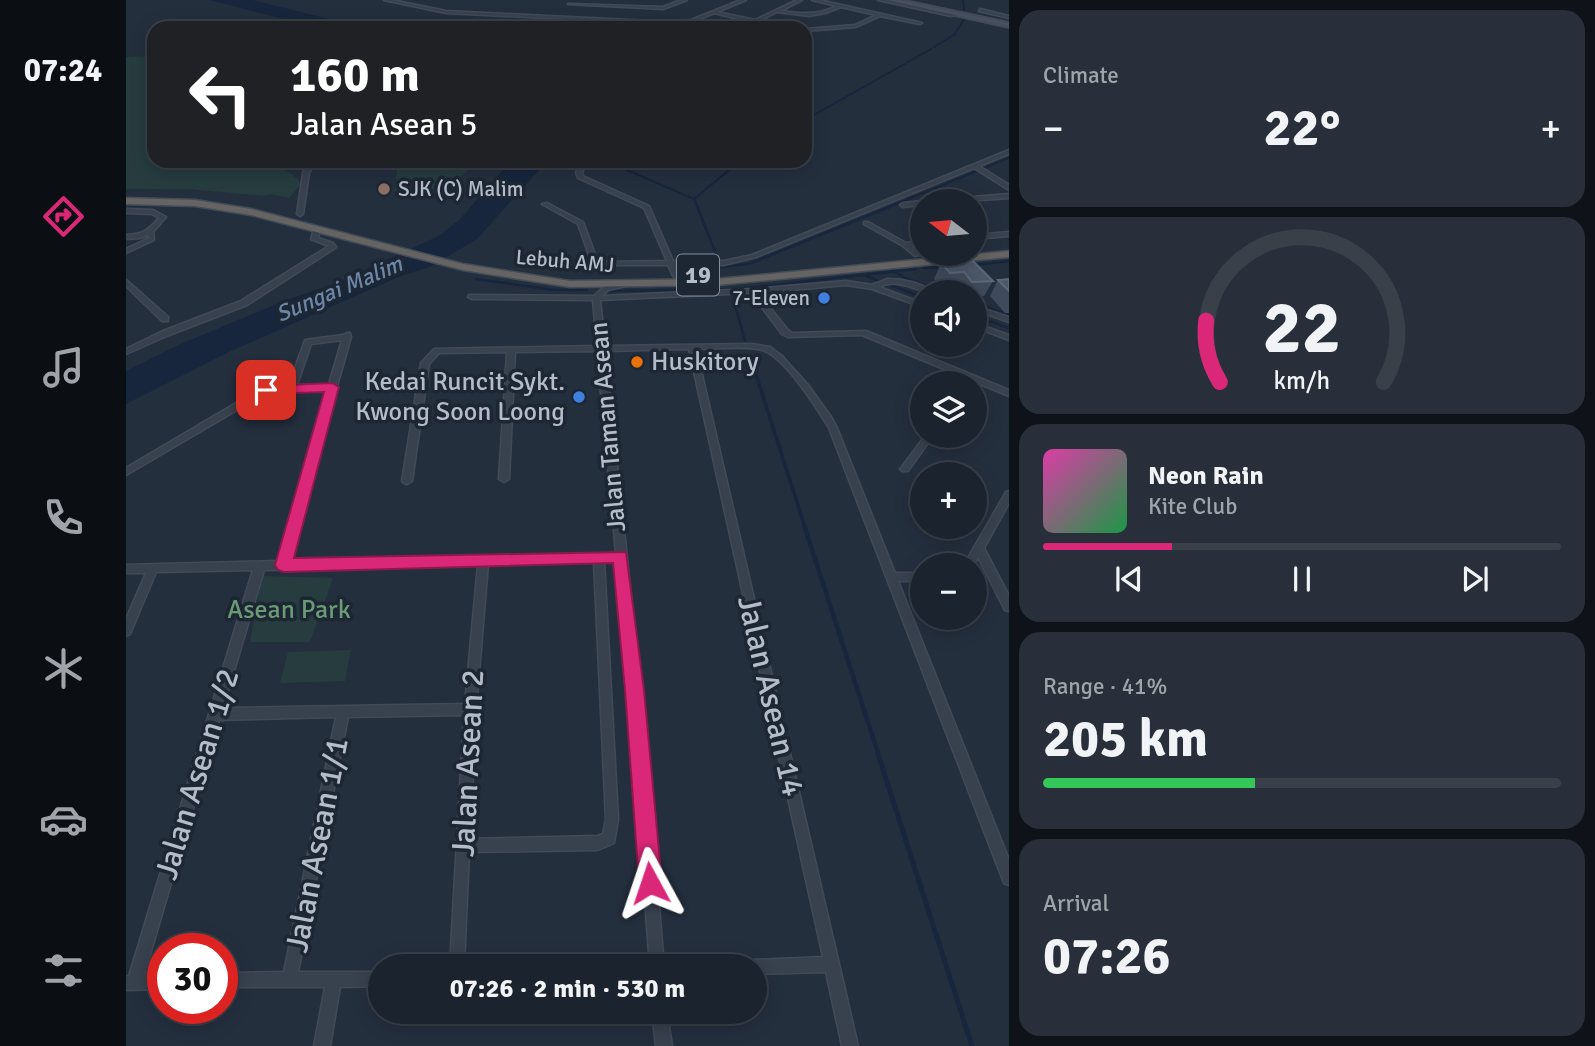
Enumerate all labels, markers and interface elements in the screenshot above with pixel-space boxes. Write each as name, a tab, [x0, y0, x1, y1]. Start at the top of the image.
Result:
text: 160 m	[290, 45, 420, 105]
icon: left	[175, 49, 266, 140]
text: 07:24	[24, 51, 102, 90]
text: Climate	[1043, 61, 1119, 90]
text: 22°	[1264, 96, 1340, 160]
text: Jalan Asean 5	[290, 105, 477, 144]
text: −	[1043, 105, 1064, 152]
text: +	[1540, 105, 1561, 152]
place label: SJK (C) Malim	[398, 176, 524, 202]
marker: SJK (C) Malim	[376, 181, 392, 197]
north arrow	[910, 189, 987, 266]
map controls	[910, 189, 987, 630]
icon: directions	[39, 192, 88, 241]
street label: Lebuh AMJ	[515, 244, 615, 278]
water label: Sungai Malim	[271, 249, 407, 329]
road number: 19	[677, 254, 719, 296]
button: sound	[910, 280, 987, 357]
text: 22	[1263, 284, 1341, 373]
place label: 7-Eleven	[732, 285, 810, 311]
marker: 7-Eleven	[816, 290, 832, 306]
street label: Jalan Taman Asean	[583, 321, 633, 533]
icon: music	[39, 343, 88, 392]
place label: Huskitory	[651, 346, 759, 378]
marker: Huskitory	[629, 354, 645, 370]
pin	[236, 360, 296, 420]
text: km/h	[1274, 365, 1330, 396]
place label: Kedai Runcit Sykt. Kwong Soon Loong	[355, 366, 565, 428]
icon: arrive	[247, 371, 285, 409]
button: layers	[910, 371, 987, 448]
marker: Kedai Runcit Sykt. Kwong Soon Loong	[571, 389, 587, 405]
text: Neon Rain	[1148, 460, 1264, 492]
button: +	[910, 462, 987, 539]
text: Kite Club	[1148, 492, 1237, 521]
icon: phone	[39, 493, 88, 542]
button: −	[910, 553, 987, 630]
icon: previous	[1110, 560, 1148, 598]
icon: pause	[1283, 560, 1321, 598]
icon: next	[1456, 560, 1494, 598]
street label: Jalan Asean 14	[729, 592, 813, 800]
park label: Asean Park	[227, 594, 351, 626]
icon: climate	[39, 644, 88, 693]
street label: Jalan Asean 1/2	[146, 664, 248, 884]
street label: Jalan Asean 2	[444, 668, 492, 858]
text: Range · 41%	[1043, 672, 1167, 701]
text: 205 km	[1043, 707, 1208, 771]
street label: Jalan Asean 1/1	[277, 734, 357, 956]
icon: car	[39, 795, 88, 844]
position arrow	[613, 846, 687, 920]
text: Arrival	[1043, 889, 1109, 918]
text: 07:26	[1043, 924, 1171, 988]
speed limit sign: 30	[147, 933, 238, 1024]
icon: filters	[39, 946, 88, 995]
text: 07:26 · 2 min · 530 m	[450, 973, 685, 1005]

